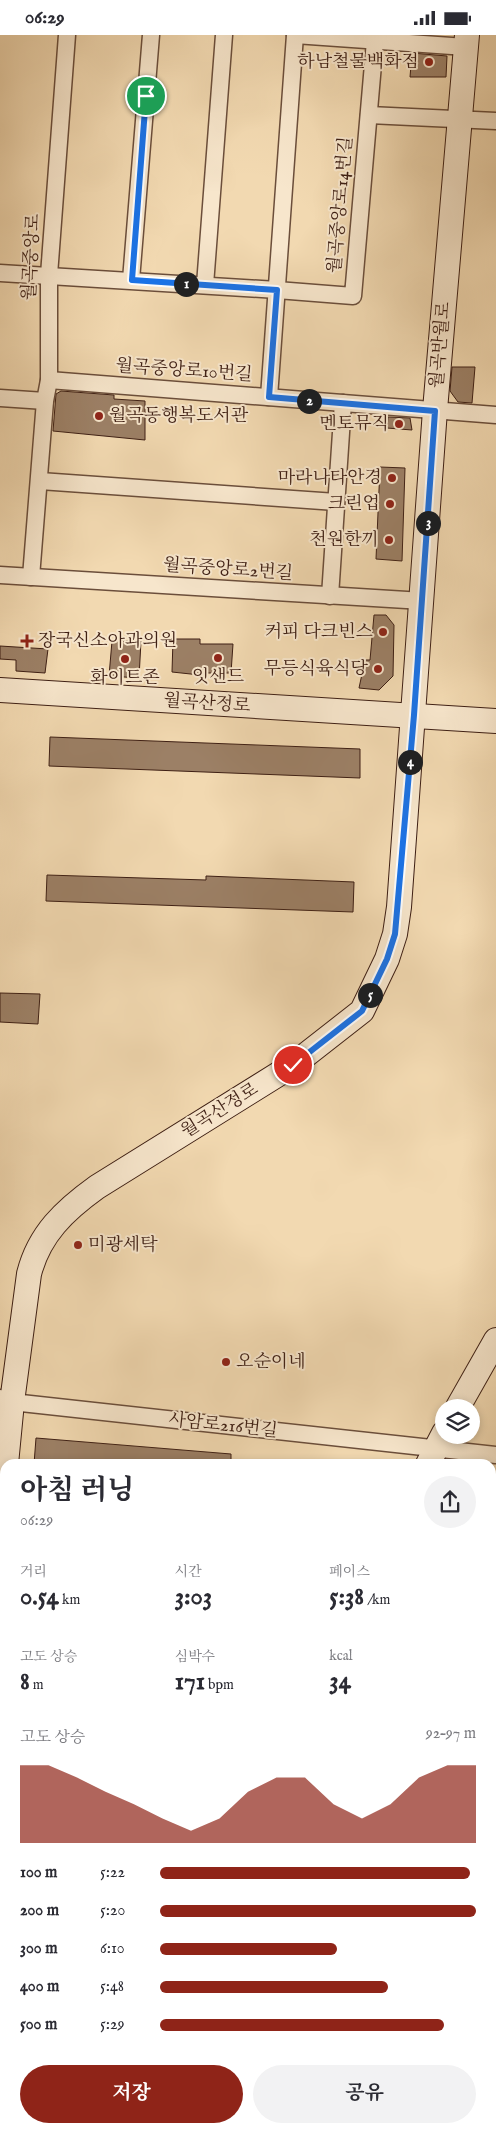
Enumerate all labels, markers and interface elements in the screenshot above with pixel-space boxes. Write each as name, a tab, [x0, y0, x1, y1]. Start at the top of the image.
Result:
text: 06:29	[25, 6, 65, 30]
place label: 하남철물백화점	[297, 51, 419, 74]
marker: 하남철물백화점	[423, 56, 435, 68]
pin	[125, 75, 167, 117]
icon: arrive	[132, 82, 160, 110]
street label: 월곡중앙로14번길	[324, 136, 358, 274]
street label: 월곡중앙로	[18, 213, 46, 301]
pin: 1	[174, 271, 198, 297]
text: 1	[184, 275, 189, 293]
street label: 월곡반월로	[426, 301, 456, 389]
street label: 월곡중앙로10번길	[115, 355, 253, 387]
pin: 2	[296, 389, 322, 413]
text: 2	[306, 392, 313, 410]
place label: 월곡동행복도서관	[109, 405, 249, 428]
marker: 월곡동행복도서관	[93, 410, 105, 422]
place label: 멘토뮤직	[319, 413, 389, 436]
marker: 멘토뮤직	[393, 418, 405, 430]
place label: 마라나타안경	[278, 467, 382, 490]
marker: 마라나타안경	[386, 472, 398, 484]
place label: 크린업	[328, 493, 380, 516]
marker: 크린업	[384, 498, 396, 510]
pin: 3	[416, 511, 440, 535]
text: 3	[426, 514, 431, 532]
place label: 천원한끼	[309, 529, 379, 552]
marker: 천원한끼	[383, 534, 395, 546]
street label: 월곡중앙로2번길	[162, 554, 294, 586]
place label: 커피 다크빈스	[265, 621, 374, 644]
marker: 커피 다크빈스	[377, 626, 389, 638]
place label: 장국신소아과의원	[38, 630, 177, 653]
marker: 장국신소아과의원	[20, 634, 34, 648]
marker: 잇샌드	[212, 652, 224, 664]
marker: 화이트존	[119, 653, 131, 665]
place label: 무등식육식당	[264, 658, 369, 681]
marker: 무등식육식당	[372, 663, 384, 675]
place label: 잇샌드	[192, 666, 245, 689]
place label: 화이트존	[90, 667, 160, 690]
street label: 월곡산정로	[163, 689, 251, 719]
pin: 4	[398, 749, 422, 775]
text: 4	[407, 753, 414, 771]
pin: 5	[358, 983, 382, 1007]
text: 5	[368, 986, 373, 1004]
pin	[272, 1044, 314, 1086]
icon: check	[279, 1051, 307, 1079]
street label: 월곡산정로	[177, 1078, 263, 1144]
place label: 미광세탁	[88, 1234, 158, 1257]
marker: 미광세탁	[72, 1239, 84, 1251]
place label: 오순이네	[236, 1351, 306, 1374]
marker: 오순이네	[220, 1356, 232, 1368]
map controls	[435, 1399, 480, 1444]
button: layers	[435, 1399, 480, 1444]
street label: 사암로216번길	[167, 1409, 279, 1443]
text: 아침 러닝	[20, 1474, 134, 1509]
button: share	[424, 1476, 476, 1528]
text: 06:29	[20, 1511, 53, 1531]
text: 거리	[20, 1563, 47, 1581]
text: 시간	[175, 1563, 202, 1581]
text: 페이스	[329, 1563, 370, 1581]
text: 0.54	[20, 1581, 59, 1613]
text: 3:03	[175, 1581, 212, 1613]
text: 5:38	[329, 1581, 364, 1613]
text: km	[59, 1591, 80, 1609]
text: /km	[364, 1591, 390, 1609]
text: kcal	[329, 1647, 353, 1665]
text: 고도 상승	[20, 1648, 77, 1666]
text: 심박수	[175, 1648, 215, 1666]
text: 34	[329, 1665, 351, 1697]
text: 8	[20, 1666, 30, 1698]
text: 171	[175, 1666, 205, 1698]
text: m	[30, 1676, 44, 1694]
text: bpm	[205, 1676, 234, 1694]
text: 92–97 m	[426, 1724, 476, 1744]
text: 고도 상승	[20, 1728, 85, 1748]
text: 100 m	[20, 1863, 57, 1883]
text: 5:22	[100, 1863, 125, 1883]
text: 200 m	[20, 1901, 59, 1921]
text: 5:20	[100, 1901, 125, 1921]
text: 300 m	[20, 1939, 58, 1959]
text: 6:10	[100, 1939, 125, 1959]
text: 400 m	[20, 1977, 59, 1997]
text: 5:48	[100, 1977, 124, 1997]
text: 500 m	[20, 2015, 57, 2035]
text: 5:29	[100, 2015, 125, 2035]
button: 저장	[20, 2065, 243, 2123]
button: 공유	[253, 2065, 476, 2123]

